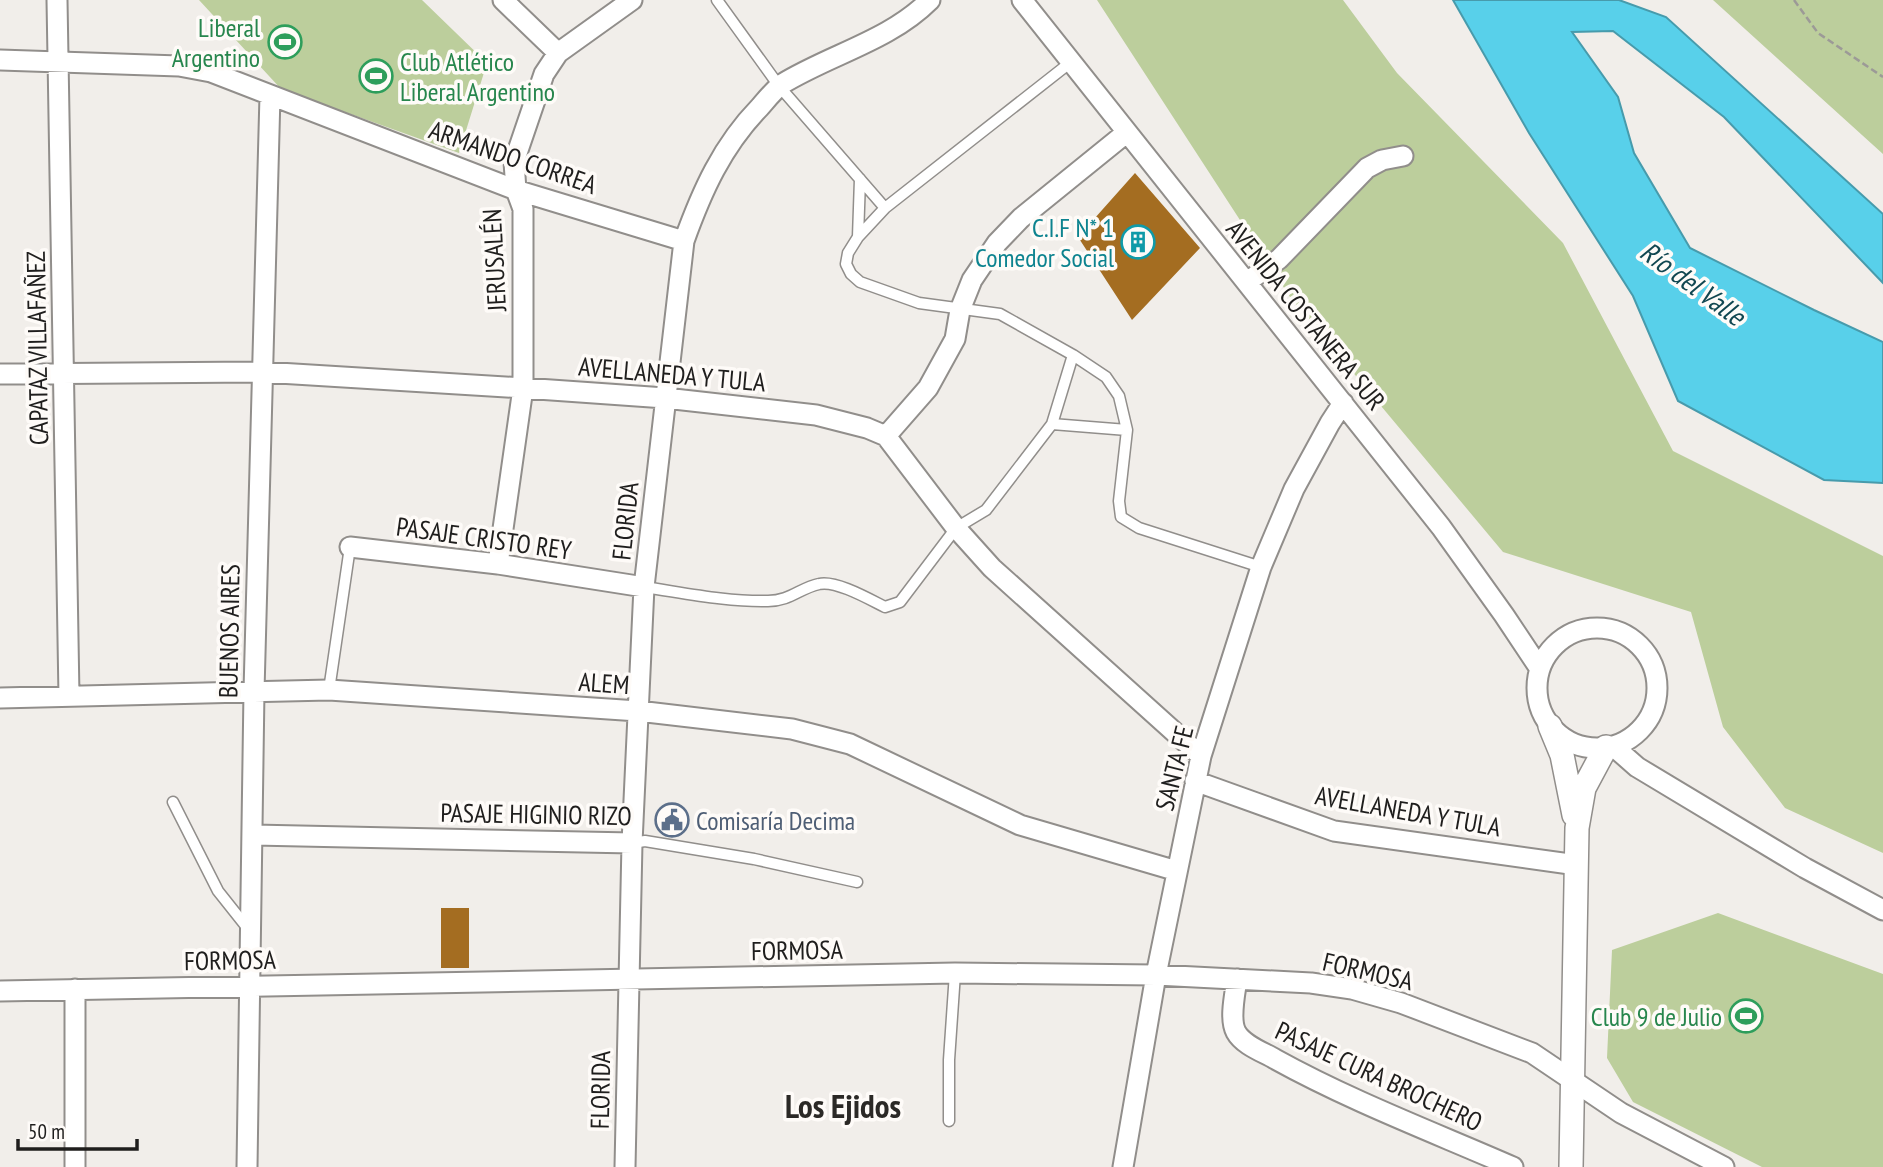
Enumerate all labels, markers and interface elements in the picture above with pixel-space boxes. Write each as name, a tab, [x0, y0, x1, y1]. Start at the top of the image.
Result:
place label: Liberal Argentino	[172, 11, 260, 74]
sports icon: Liberal Argentino	[266, 23, 304, 61]
place label: Club Atlético Liberal Argentino	[400, 45, 555, 108]
sports icon: Club Atlético Liberal Argentino	[357, 57, 395, 95]
street label: ARMANDO CORREA	[425, 113, 602, 201]
street label: JERUSALÉN	[475, 208, 513, 313]
place label: C.I.F N* 1 Comedor Social	[975, 211, 1114, 274]
street label: AVENIDA COSTANERA SUR	[1219, 213, 1393, 417]
building icon: C.I.F N* 1 Comedor Social	[1119, 223, 1157, 261]
water label: Río del Valle	[1633, 233, 1755, 335]
street label: CAPATAZ VILLAFAÑEZ	[19, 251, 55, 445]
street label: AVELLANEDA Y TULA	[577, 349, 768, 399]
street label: FLORIDA	[604, 480, 646, 562]
street label: PASAJE CRISTO REY	[394, 509, 574, 567]
street label: BUENOS AIRES	[211, 564, 247, 698]
street label: ALEM	[578, 665, 630, 701]
street label: SANTA FE	[1148, 722, 1200, 814]
street label: AVELLANEDA Y TULA	[1313, 778, 1504, 844]
street label: PASAJE HIGINIO RIZO	[440, 796, 632, 832]
public building icon: Comisaría Decima	[653, 801, 691, 839]
place label: Comisaría Decima	[696, 804, 855, 837]
street label: FORMOSA	[751, 933, 844, 967]
street label: FORMOSA	[184, 943, 277, 977]
street label: FORMOSA	[1320, 945, 1417, 998]
sports icon: Club 9 de Julio	[1727, 997, 1765, 1035]
place label: Club 9 de Julio	[1591, 1000, 1722, 1033]
street label: PASAJE CURA BROCHERO	[1270, 1014, 1488, 1138]
street label: FLORIDA	[583, 1050, 617, 1129]
district label: Los Ejidos	[785, 1084, 901, 1127]
scale bar	[18, 1108, 136, 1152]
text: 50 m	[28, 1118, 65, 1145]

